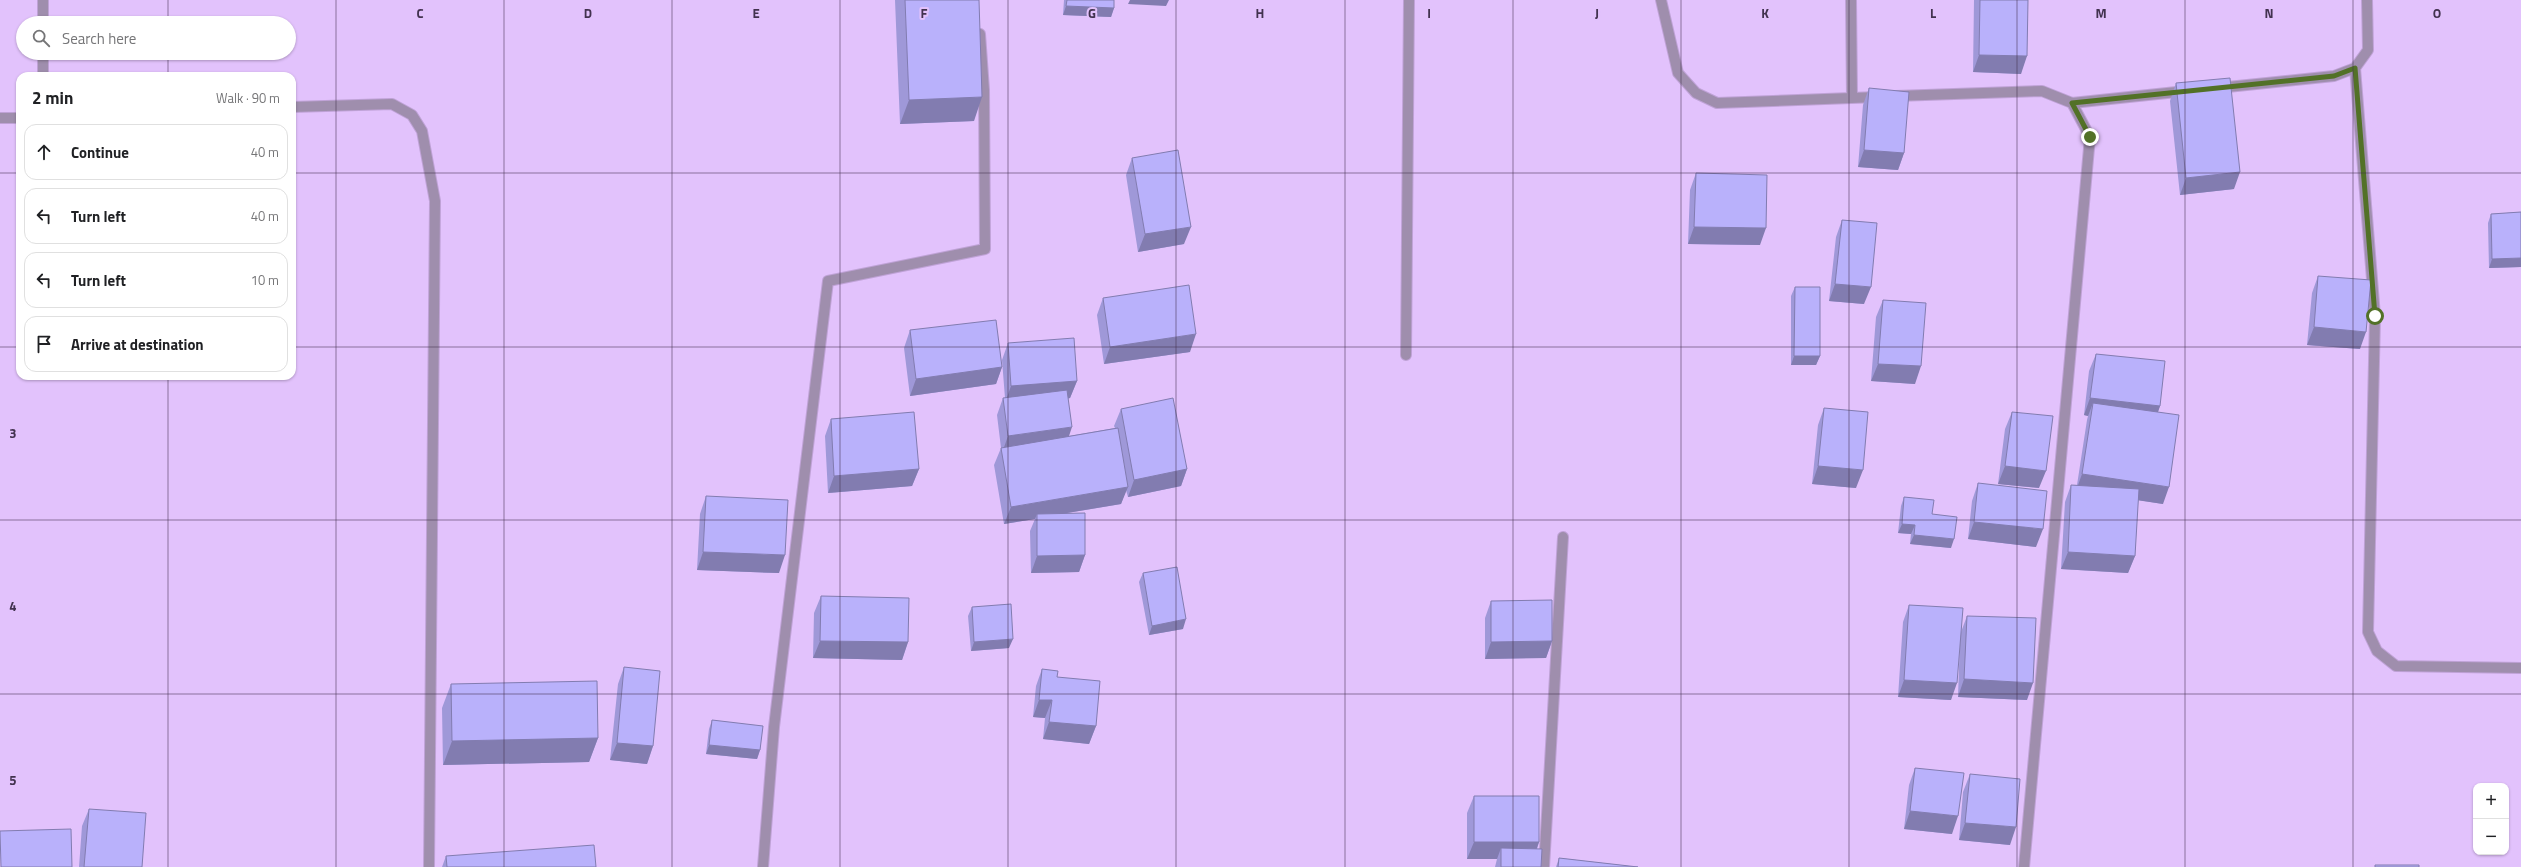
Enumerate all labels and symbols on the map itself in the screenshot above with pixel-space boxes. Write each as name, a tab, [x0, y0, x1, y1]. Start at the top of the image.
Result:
text: C	[416, 3, 424, 23]
text: D	[584, 3, 592, 23]
text: E	[752, 3, 760, 23]
text: F	[921, 3, 928, 23]
text: G	[1088, 3, 1096, 23]
text: H	[1256, 3, 1264, 23]
text: I	[1427, 3, 1431, 23]
text: J	[1595, 3, 1599, 23]
text: K	[1761, 3, 1769, 23]
text: L	[1930, 3, 1936, 23]
text: M	[2095, 3, 2107, 23]
text: N	[2264, 3, 2274, 23]
text: O	[2433, 3, 2441, 23]
route end	[2081, 128, 2099, 146]
route start	[2366, 307, 2384, 325]
text: 3	[9, 423, 17, 443]
text: 4	[9, 596, 17, 616]
text: 5	[9, 770, 17, 790]

